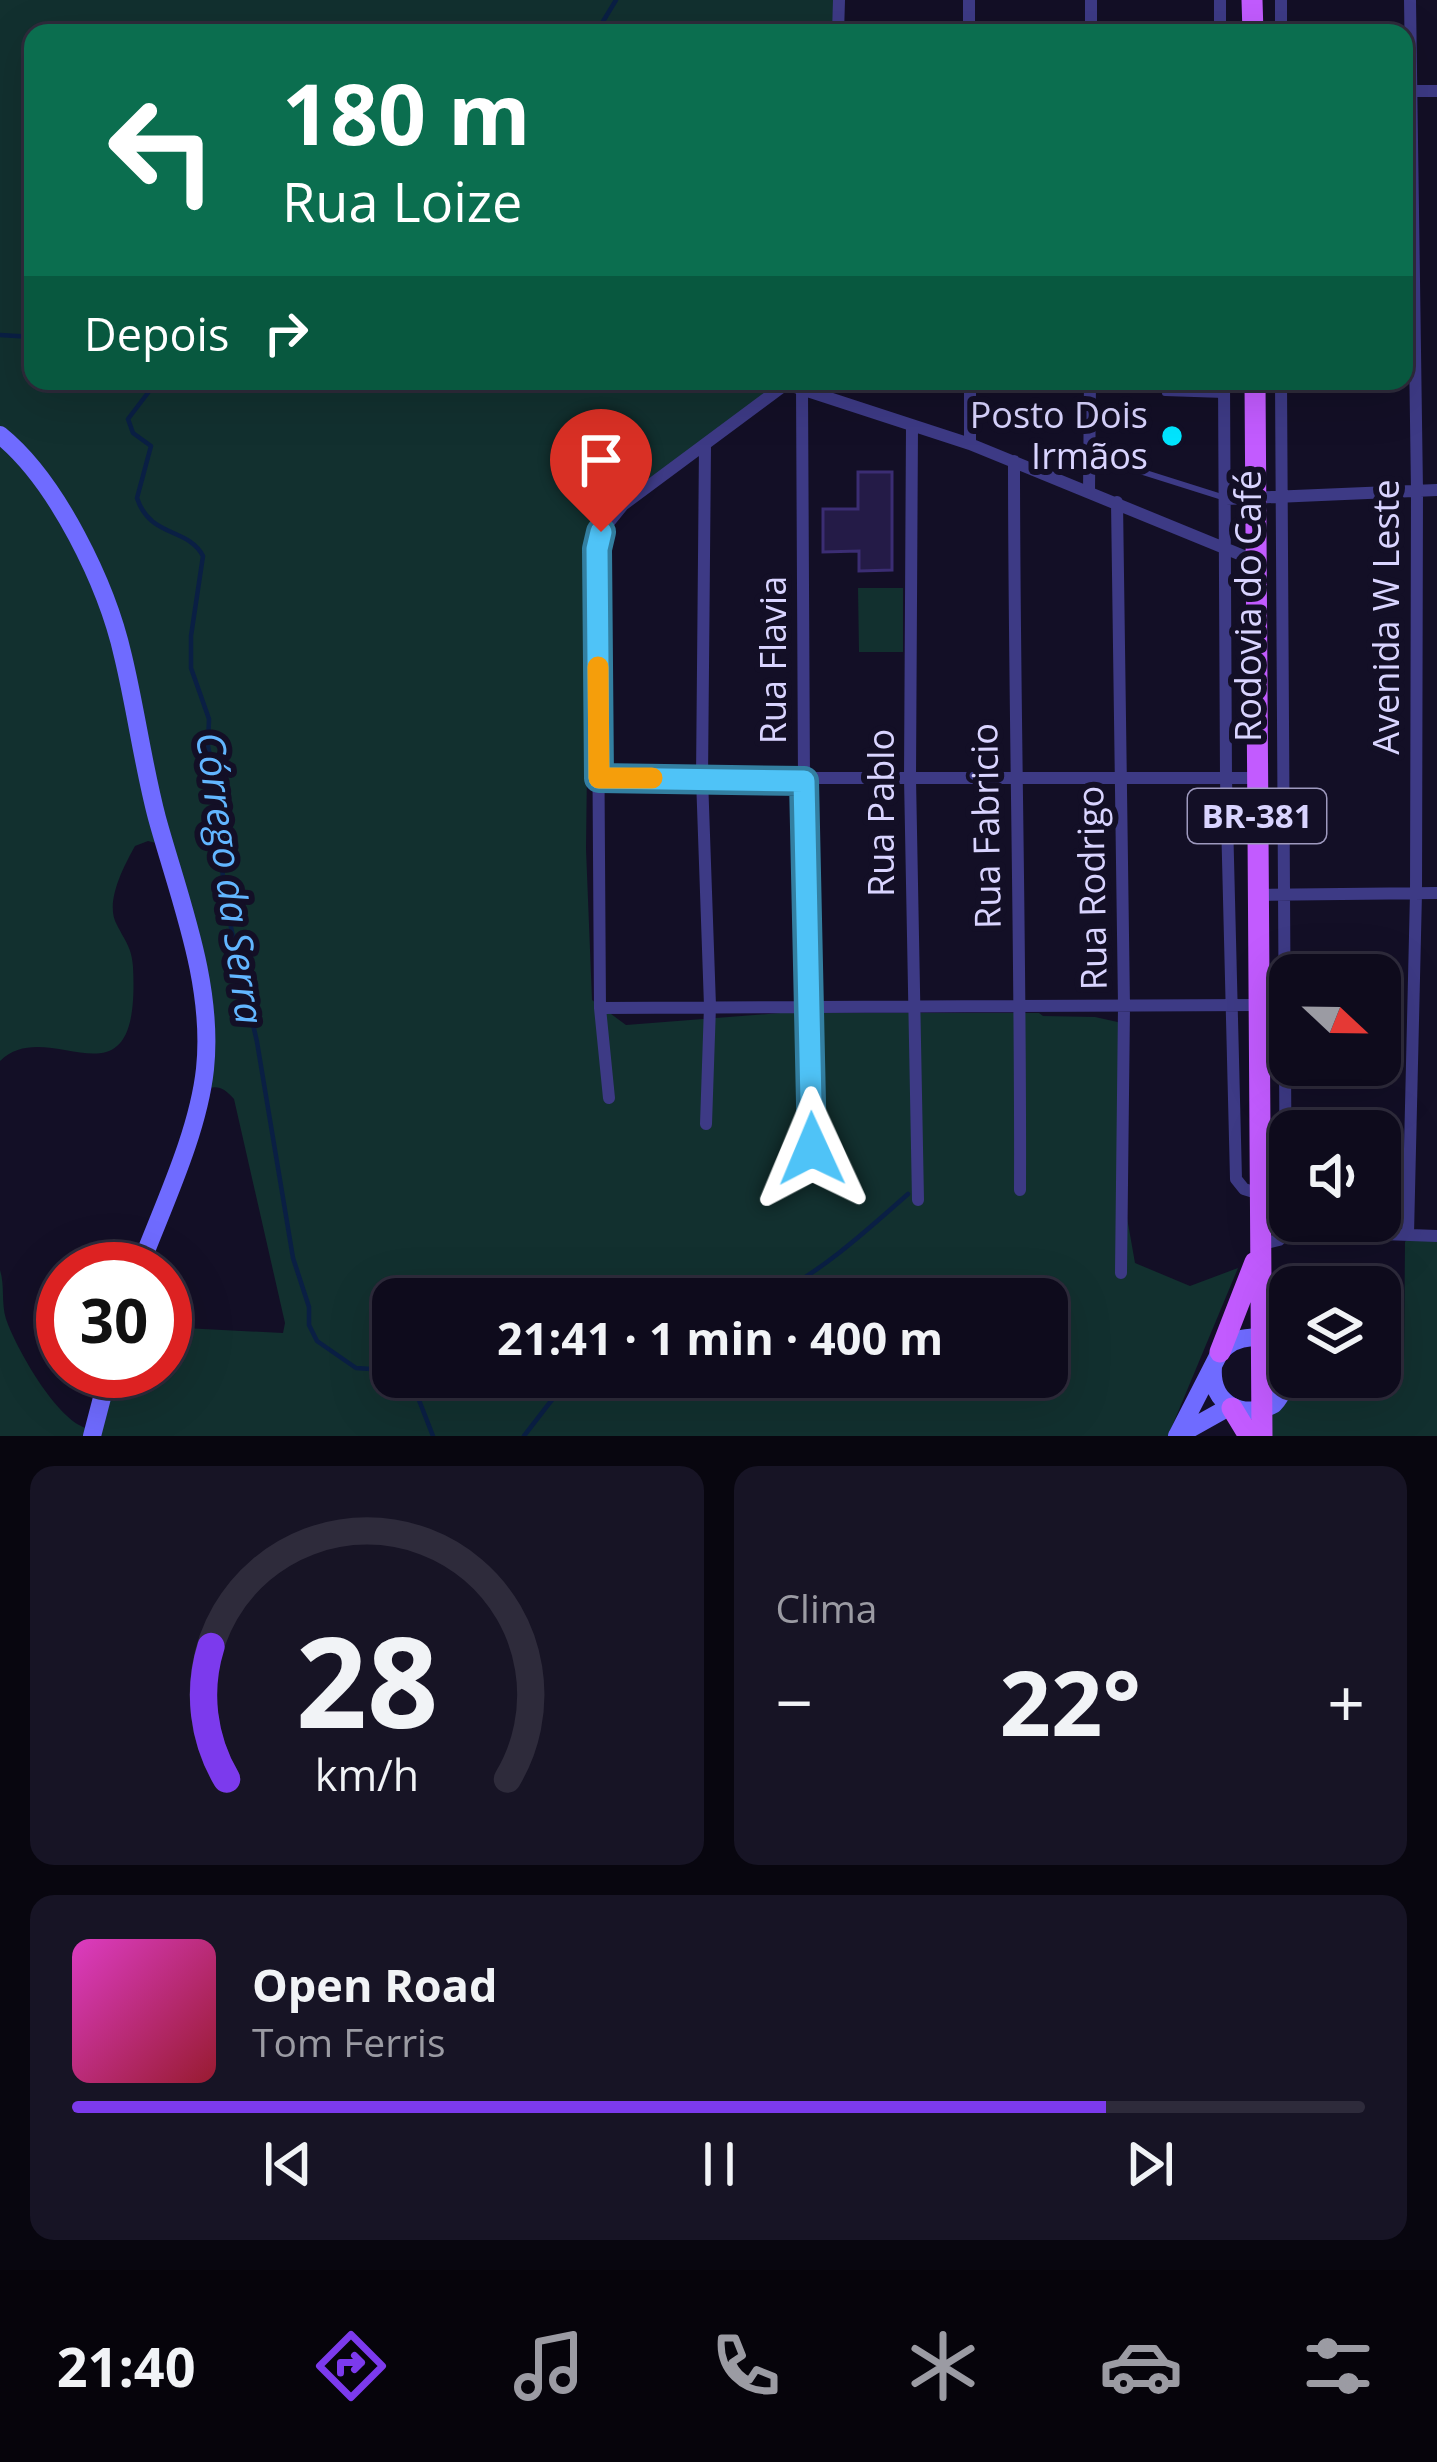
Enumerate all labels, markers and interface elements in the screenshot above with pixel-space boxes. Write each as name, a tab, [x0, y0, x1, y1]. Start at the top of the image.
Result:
text: 180 m	[282, 55, 530, 170]
icon: left	[84, 72, 240, 228]
text: Rua Loize	[282, 164, 522, 238]
icon: right	[253, 300, 319, 366]
text: Depois	[84, 303, 229, 364]
place label: Posto Dois Irmãos	[970, 390, 1148, 480]
pin	[550, 409, 652, 532]
marker: Posto Dois Irmãos	[1159, 423, 1185, 449]
icon: arrive	[568, 427, 634, 493]
street label: Rodovia do Café	[1223, 470, 1272, 742]
street label: Avenida W Leste	[1361, 479, 1410, 755]
street label: Rua Flavia	[748, 576, 797, 744]
street label: Rua Fabricio	[959, 723, 1012, 929]
water label: Córrego da Serra	[185, 728, 278, 1027]
street label: Rua Pablo	[856, 729, 905, 897]
street label: Rua Rodrigo	[1065, 785, 1118, 991]
road number: BR-381	[1188, 789, 1326, 843]
north arrow	[1269, 954, 1401, 1086]
map controls	[1269, 954, 1401, 1398]
position arrow	[749, 1086, 875, 1212]
button: sound	[1269, 1110, 1401, 1242]
speed limit sign: 30	[36, 1242, 192, 1398]
button: layers	[1269, 1266, 1401, 1398]
text: 21:41 · 1 min · 400 m	[497, 1307, 943, 1368]
text: Clima	[776, 1581, 878, 1634]
text: 28	[295, 1595, 438, 1765]
text: 22°	[1000, 1640, 1141, 1762]
text: −	[776, 1656, 813, 1746]
text: +	[1327, 1656, 1365, 1746]
text: km/h	[315, 1744, 419, 1803]
text: Open Road	[252, 1954, 497, 2015]
text: Tom Ferris	[252, 2015, 446, 2068]
icon: previous	[255, 2131, 321, 2197]
icon: pause	[686, 2131, 752, 2197]
icon: next	[1117, 2131, 1183, 2197]
icon: directions	[309, 2324, 393, 2408]
icon: music	[507, 2324, 591, 2408]
icon: phone	[704, 2324, 788, 2408]
icon: climate	[901, 2324, 985, 2408]
icon: car	[1099, 2324, 1183, 2408]
icon: filters	[1296, 2324, 1380, 2408]
text: 21:40	[57, 2329, 196, 2403]

